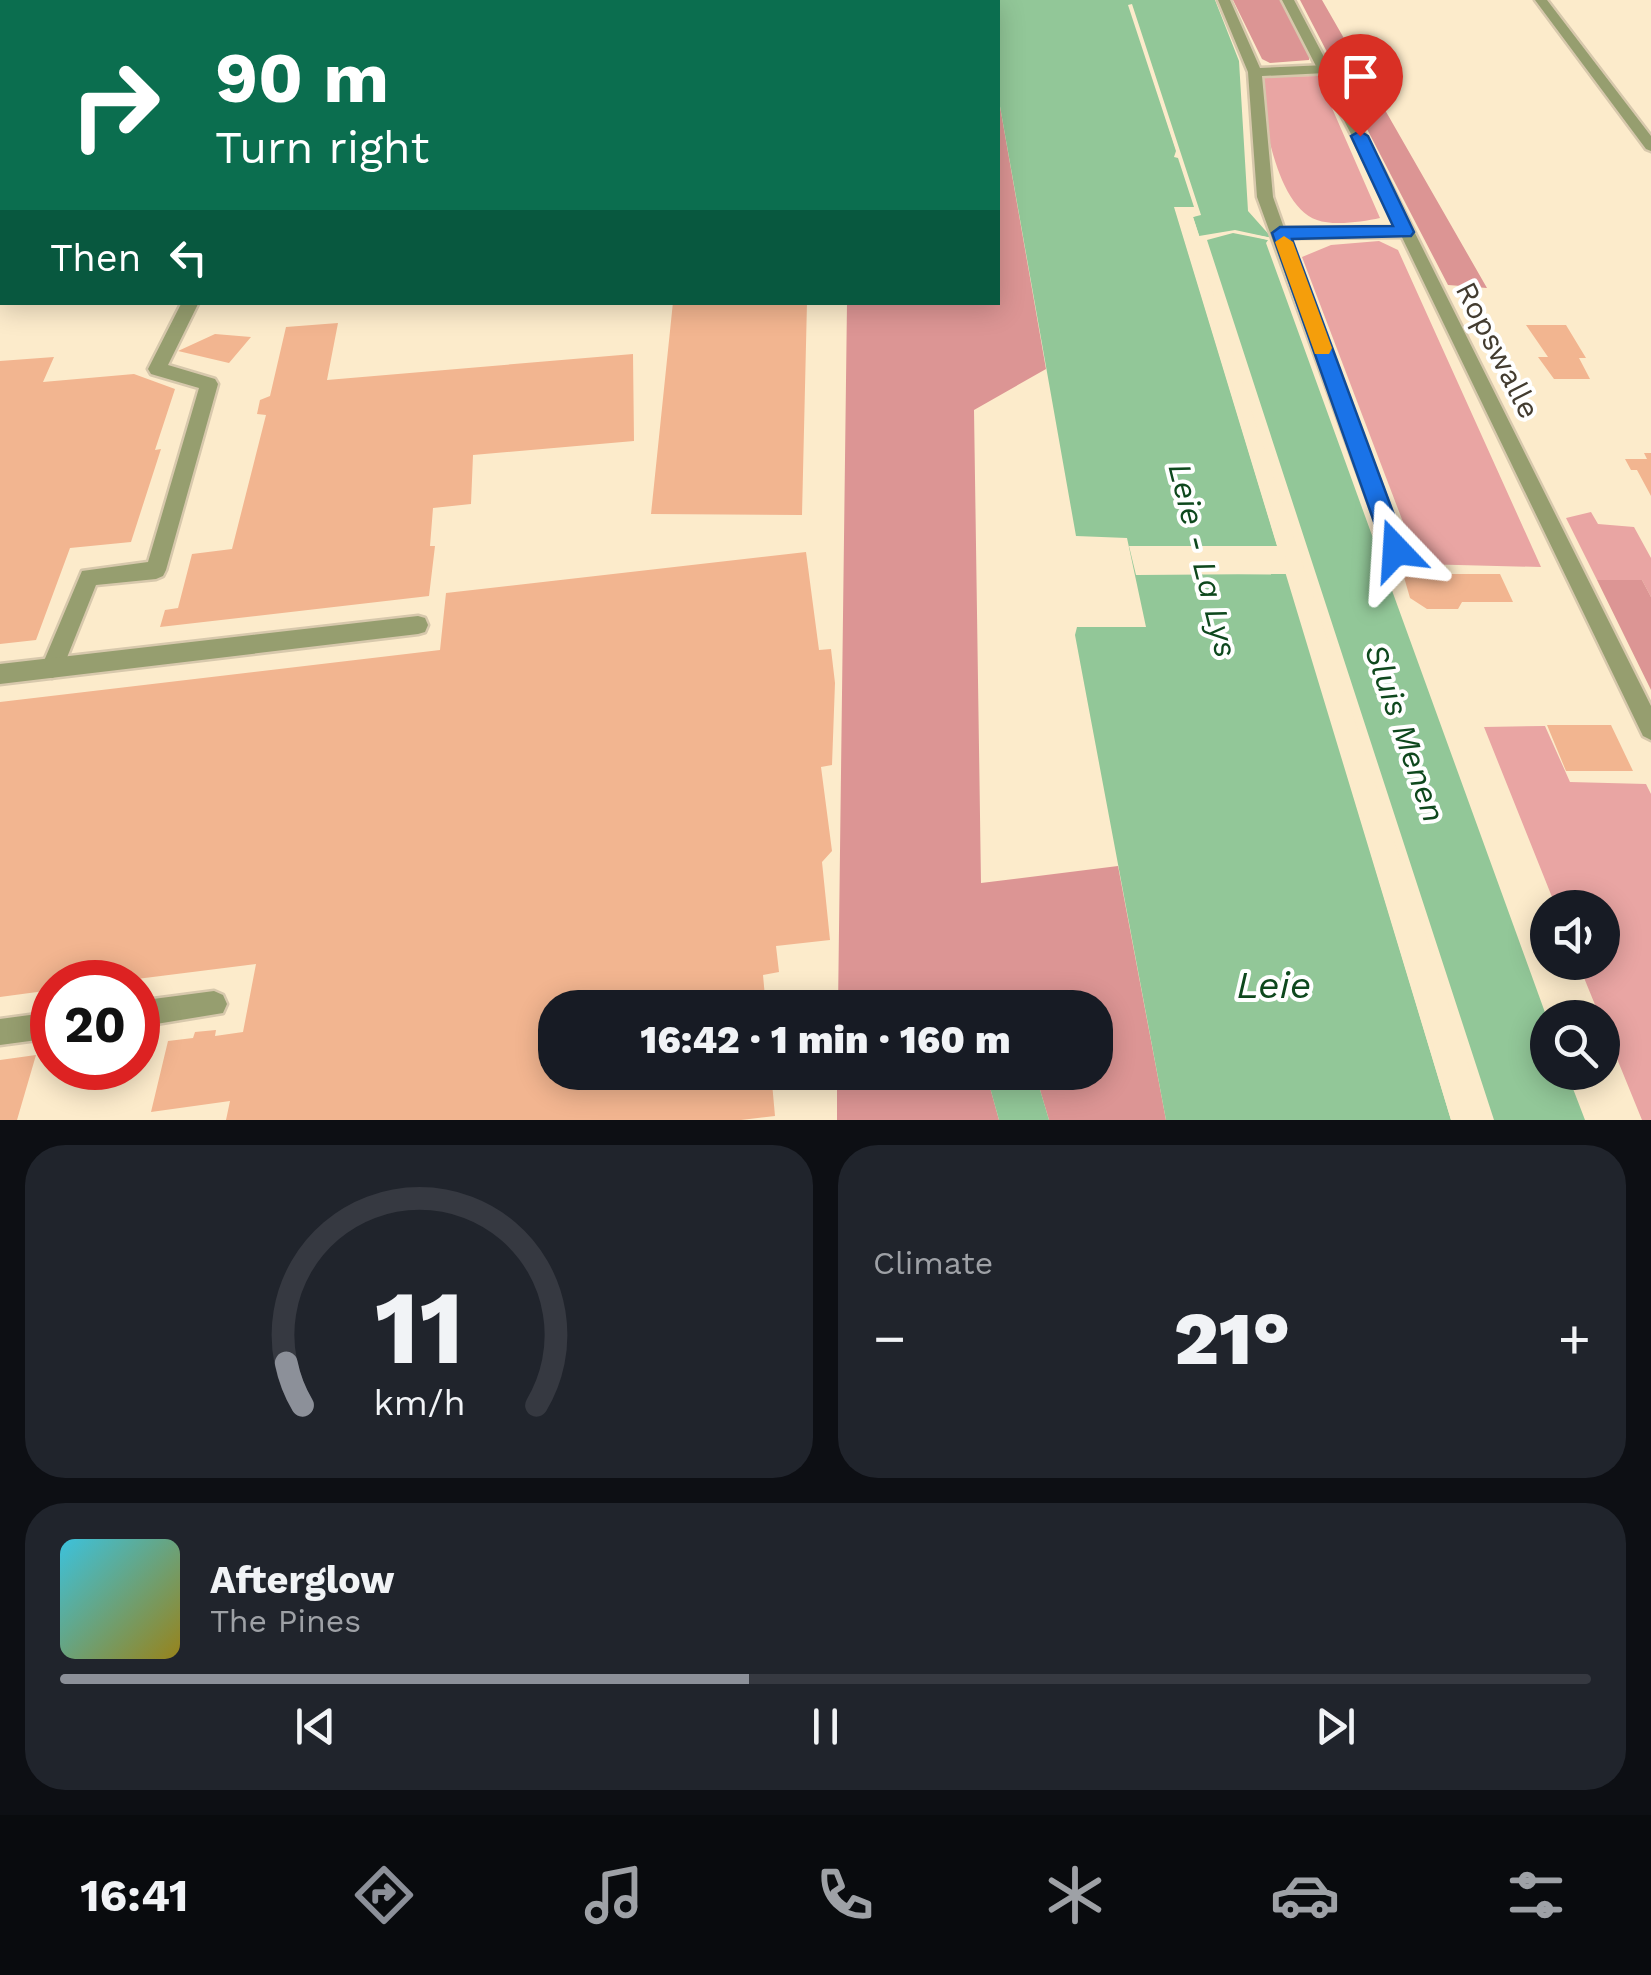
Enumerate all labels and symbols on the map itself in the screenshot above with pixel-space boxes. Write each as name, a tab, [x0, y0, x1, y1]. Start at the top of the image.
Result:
pin	[1318, 34, 1403, 137]
street label: Ropswalle	[1449, 276, 1547, 424]
water label: Leie - La Lys	[1160, 459, 1246, 661]
position arrow	[1344, 498, 1448, 602]
water label: Sluis Menen	[1357, 639, 1453, 827]
speed limit sign: 20	[30, 960, 160, 1090]
water label: Leie	[1237, 963, 1311, 1007]

